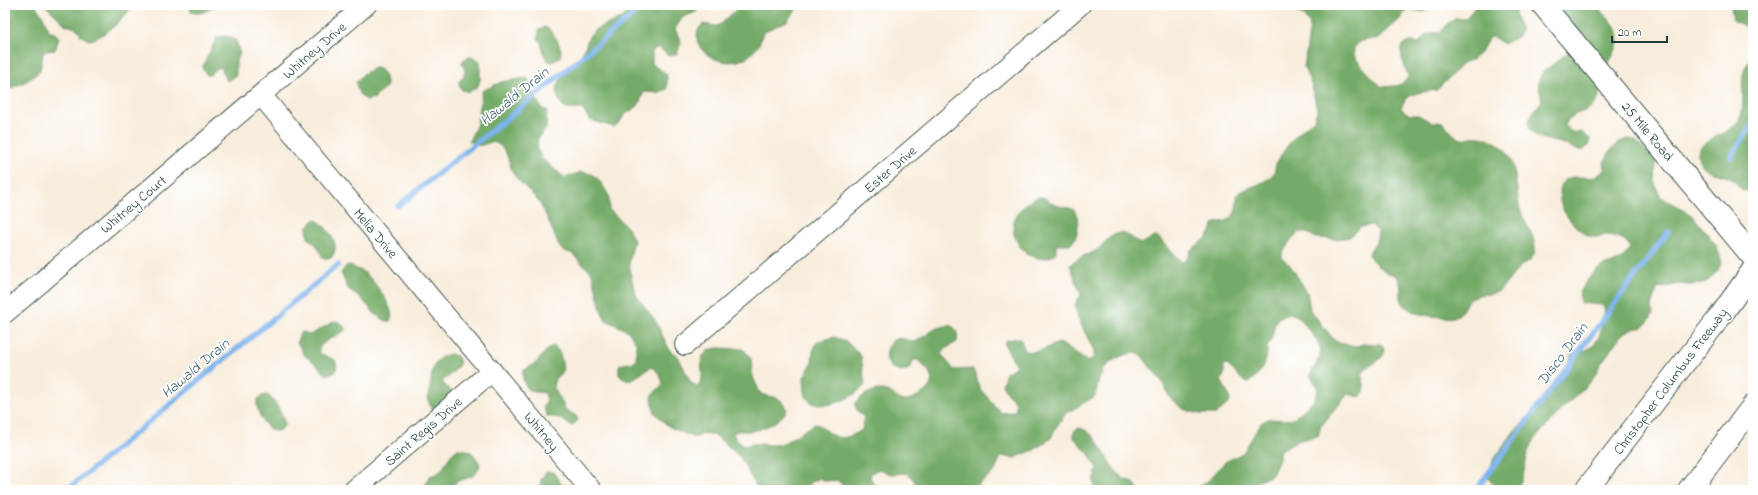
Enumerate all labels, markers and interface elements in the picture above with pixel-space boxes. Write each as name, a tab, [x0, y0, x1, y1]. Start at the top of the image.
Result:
street label: Whitney Drive	[279, 17, 353, 86]
scale bar	[1612, 18, 1667, 44]
text: 20 m	[1618, 24, 1641, 42]
water label: Hawald Drain	[475, 62, 554, 132]
street label: 25 Mile Road	[1616, 98, 1678, 166]
street label: Ester Drive	[860, 141, 922, 199]
street label: Whitney Court	[96, 171, 173, 240]
street label: Melia Drive	[348, 204, 403, 264]
street label: Christopher Columbus Freeway	[1609, 304, 1734, 460]
water label: Disco Drain	[1532, 318, 1594, 391]
water label: Hawald Drain	[157, 333, 235, 404]
street label: Saint Regis Drive	[381, 392, 469, 473]
street label: Whitney	[517, 408, 564, 457]

